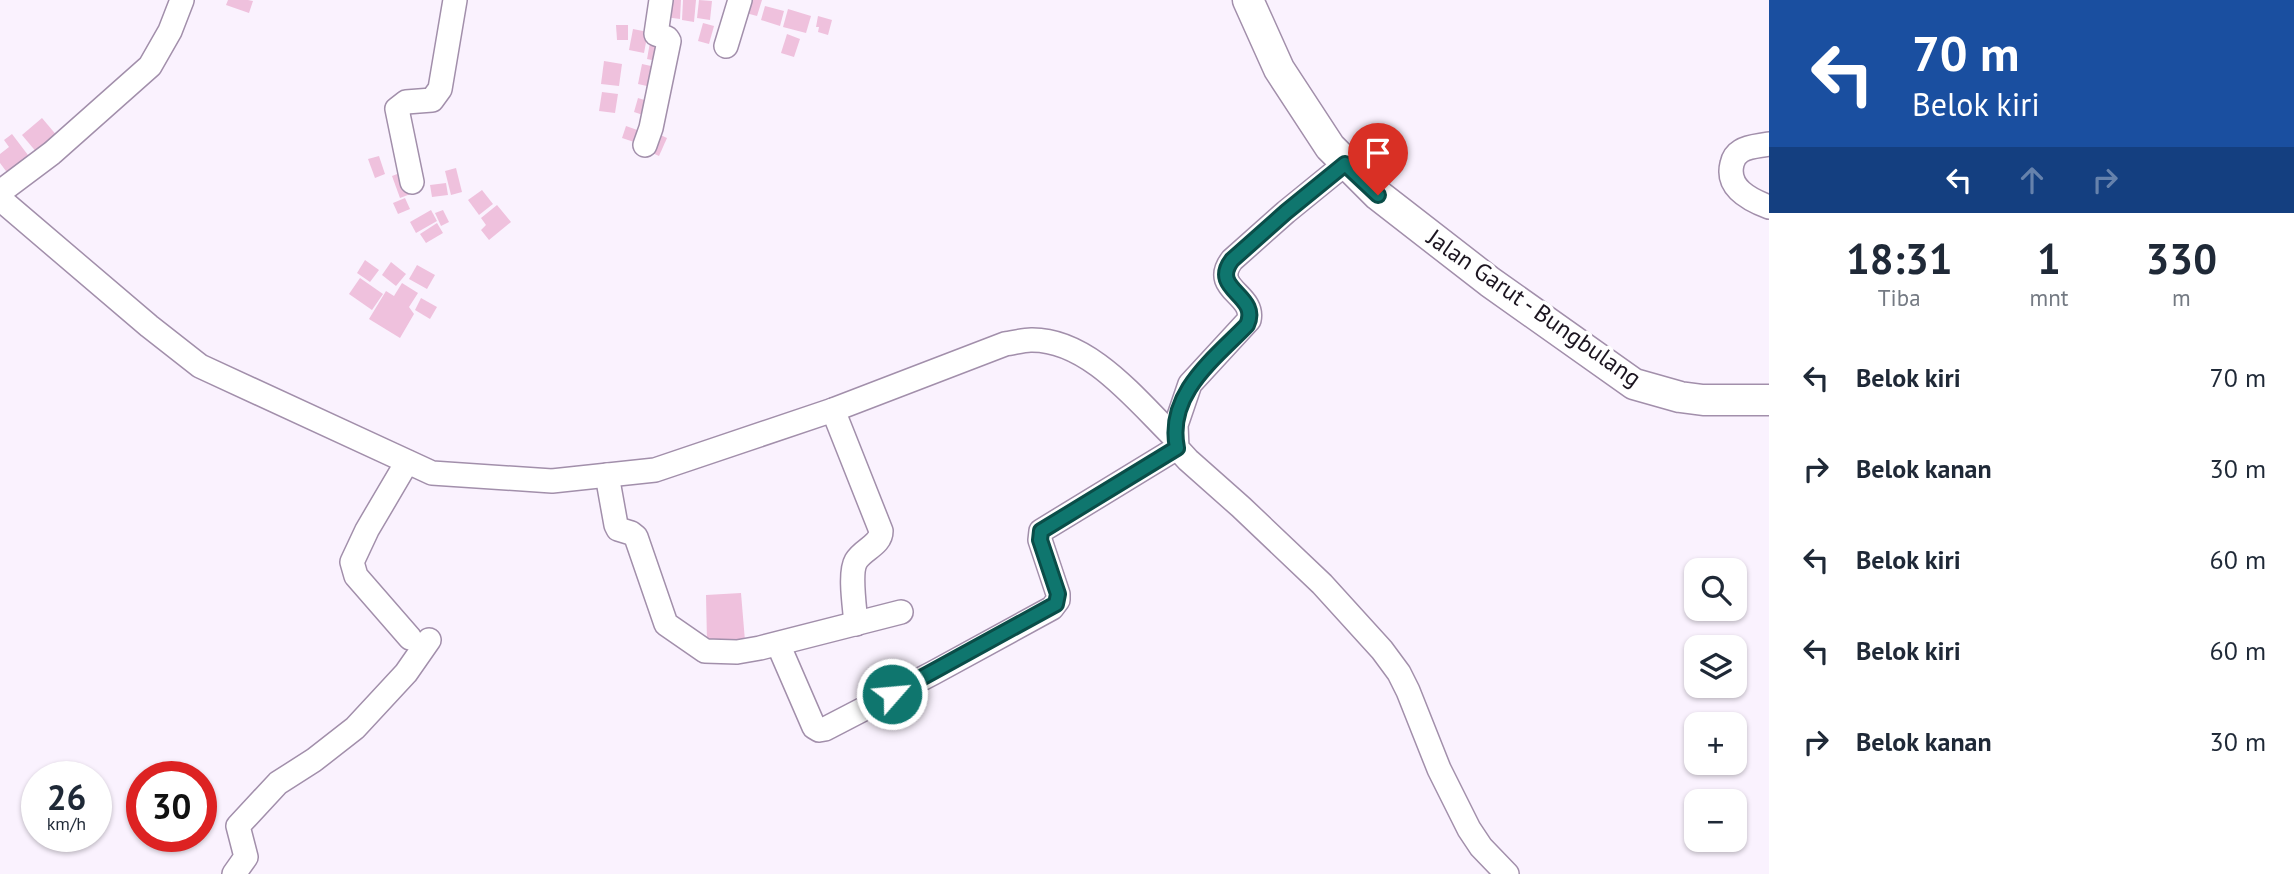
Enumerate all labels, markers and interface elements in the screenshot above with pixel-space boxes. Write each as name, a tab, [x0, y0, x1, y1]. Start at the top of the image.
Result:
text: 70 m	[1912, 21, 2019, 85]
icon: left	[1797, 28, 1888, 119]
text: Belok kiri	[1912, 83, 2040, 125]
pin	[1348, 123, 1408, 195]
icon: arrive	[1359, 134, 1397, 172]
icon: left	[1940, 161, 1978, 199]
icon: ahead	[2013, 161, 2051, 199]
icon: right	[2086, 161, 2124, 199]
street label: Jalan Garut - Bungbulang	[1420, 221, 1647, 393]
text: 18:31	[1846, 231, 1953, 286]
text: 1	[2037, 231, 2061, 286]
text: 330	[2146, 231, 2217, 286]
text: Tiba	[1878, 283, 1921, 312]
text: mnt	[2030, 283, 2069, 312]
text: m	[2172, 283, 2191, 312]
icon: left	[1797, 359, 1835, 397]
text: Belok kiri	[1856, 361, 1961, 394]
text: 70 m	[2210, 361, 2266, 394]
icon: right	[1797, 450, 1835, 488]
text: Belok kanan	[1856, 452, 1992, 485]
text: 30 m	[2210, 452, 2266, 485]
icon: left	[1797, 541, 1835, 579]
text: Belok kiri	[1856, 543, 1961, 576]
text: 60 m	[2210, 543, 2266, 576]
map controls	[1684, 558, 1747, 852]
button: search	[1684, 558, 1747, 621]
icon: left	[1797, 632, 1835, 670]
text: Belok kiri	[1856, 634, 1961, 667]
text: 60 m	[2210, 634, 2266, 667]
button: layers	[1684, 635, 1747, 698]
position arrow	[855, 657, 929, 731]
button: +	[1684, 712, 1747, 775]
icon: right	[1797, 723, 1835, 761]
text: Belok kanan	[1856, 725, 1992, 758]
text: 30 m	[2210, 725, 2266, 758]
speed limit sign: 30	[126, 761, 217, 852]
text: 26	[47, 774, 86, 820]
button: −	[1684, 789, 1747, 852]
text: km/h	[47, 812, 86, 835]

